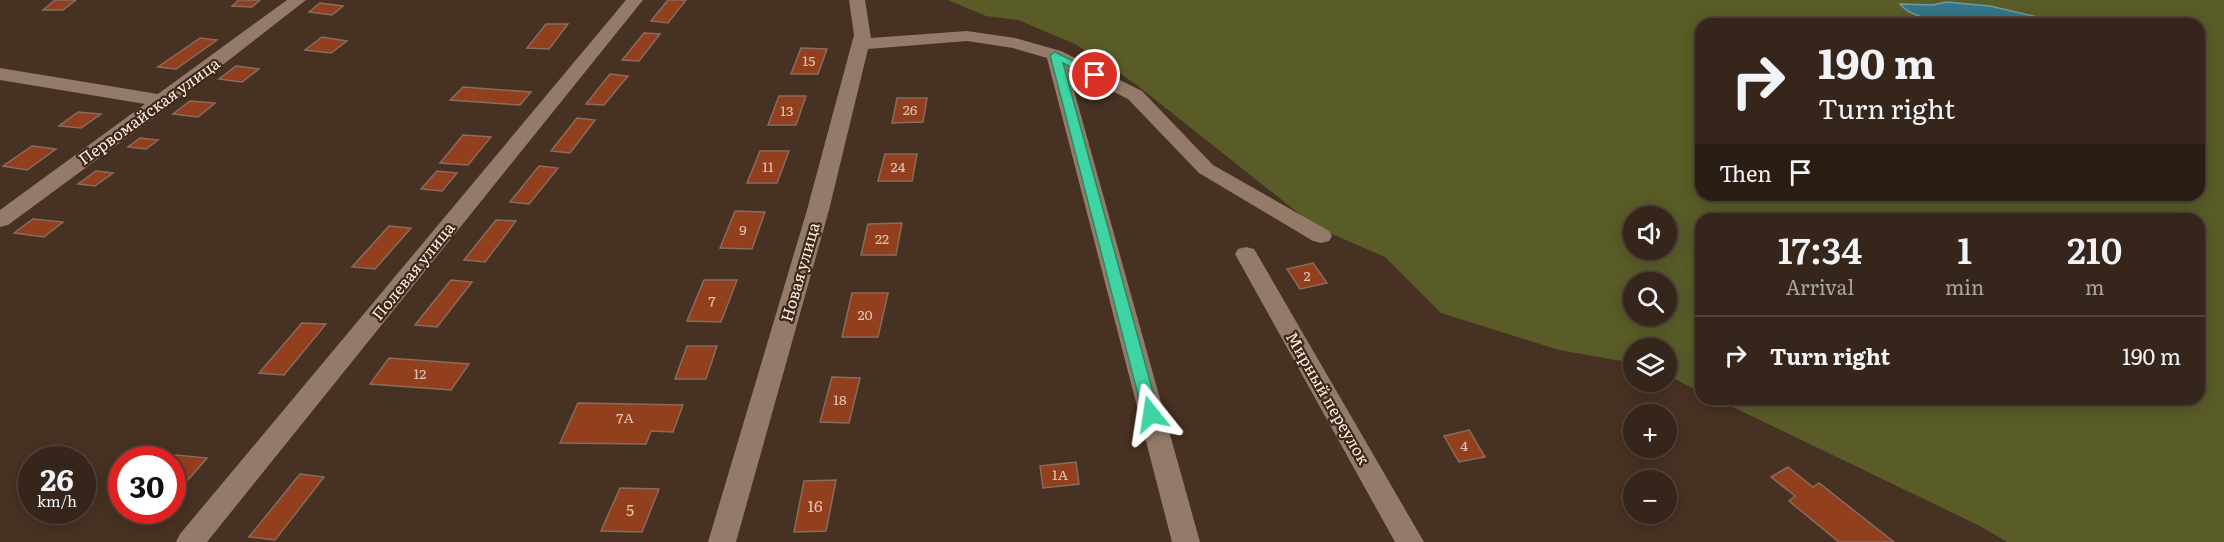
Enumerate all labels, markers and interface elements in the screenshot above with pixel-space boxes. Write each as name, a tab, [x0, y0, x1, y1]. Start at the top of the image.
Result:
text: 190 m	[1818, 30, 1936, 92]
icon: right	[1719, 42, 1797, 120]
pin	[1069, 49, 1120, 100]
street label: Первомайская улица	[73, 50, 224, 170]
house number: 15	[803, 50, 815, 70]
icon: arrive	[1078, 58, 1111, 91]
text: Turn right	[1818, 87, 1955, 127]
house number: 26	[903, 99, 918, 119]
house number: 13	[780, 100, 794, 120]
house number: 11	[762, 156, 774, 176]
house number: 24	[891, 156, 906, 176]
text: Then	[1719, 156, 1772, 189]
icon: arrive	[1784, 156, 1817, 189]
map controls	[1623, 206, 1677, 524]
button: sound	[1623, 206, 1677, 260]
street label: Полевая улица	[365, 216, 460, 325]
house number: 9	[739, 219, 747, 239]
street label: Новая улица	[773, 219, 825, 324]
text: 17:34	[1778, 222, 1862, 275]
text: 1	[1957, 222, 1972, 275]
text: 210	[2067, 222, 2122, 275]
house number: 22	[875, 228, 889, 248]
house number: 2	[1303, 265, 1311, 285]
text: Arrival	[1786, 271, 1854, 301]
text: min	[1945, 271, 1984, 301]
text: m	[2085, 271, 2104, 301]
button: search	[1623, 272, 1677, 326]
house number: 7	[708, 290, 716, 310]
house number: 20	[857, 304, 873, 324]
street label: Мирный переулок	[1281, 327, 1377, 469]
button: layers	[1623, 338, 1677, 392]
icon: right	[1719, 339, 1752, 372]
text: Turn right	[1770, 339, 1890, 372]
text: 190 m	[2122, 339, 2181, 372]
house number: 12	[414, 363, 426, 383]
position arrow	[1119, 382, 1183, 446]
house number: 18	[833, 389, 847, 409]
button: +	[1623, 404, 1677, 458]
house number: 7А	[616, 407, 634, 427]
house number: 4	[1460, 435, 1468, 455]
speed limit sign: 30	[108, 446, 186, 524]
text: 26	[40, 456, 74, 500]
house number: 1А	[1052, 464, 1069, 484]
button: −	[1623, 470, 1677, 524]
text: km/h	[37, 489, 77, 512]
house number: 16	[807, 493, 823, 517]
house number: 5	[626, 497, 634, 521]

